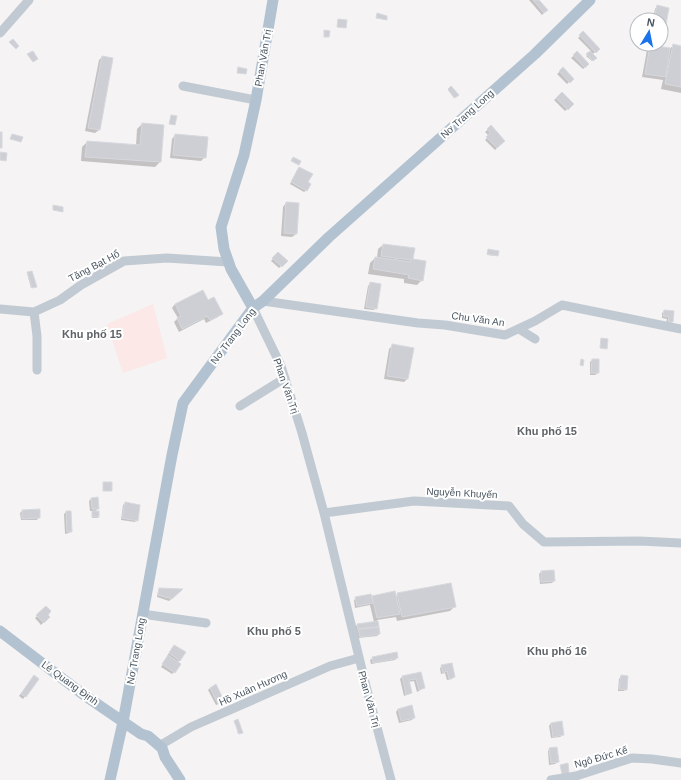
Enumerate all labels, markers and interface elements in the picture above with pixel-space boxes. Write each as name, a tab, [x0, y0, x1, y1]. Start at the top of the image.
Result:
north arrow	[629, 12, 669, 52]
text: N	[646, 16, 656, 29]
street label: Phan Văn Trị	[253, 29, 273, 87]
street label: Nơ Trang Long	[438, 87, 496, 141]
street label: Tăng Bạt Hổ	[67, 248, 122, 284]
street label: Nơ Trang Long	[208, 306, 258, 366]
street label: Chu Văn An	[451, 310, 505, 328]
district label: Khu phố 15	[62, 328, 122, 340]
street label: Phan Văn Trị	[271, 357, 301, 415]
district label: Khu phố 15	[517, 425, 577, 437]
street label: Nguyễn Khuyến	[426, 485, 498, 500]
street label: Nơ Trang Long	[125, 617, 147, 685]
district label: Khu phố 5	[247, 625, 301, 637]
district label: Khu phố 16	[527, 645, 587, 657]
street label: Lê Quang Định	[40, 659, 100, 707]
street label: Hồ Xuân Hương	[217, 668, 289, 708]
street label: Phan Văn Trị	[356, 670, 382, 728]
street label: Ngô Đức Kế	[573, 744, 629, 770]

